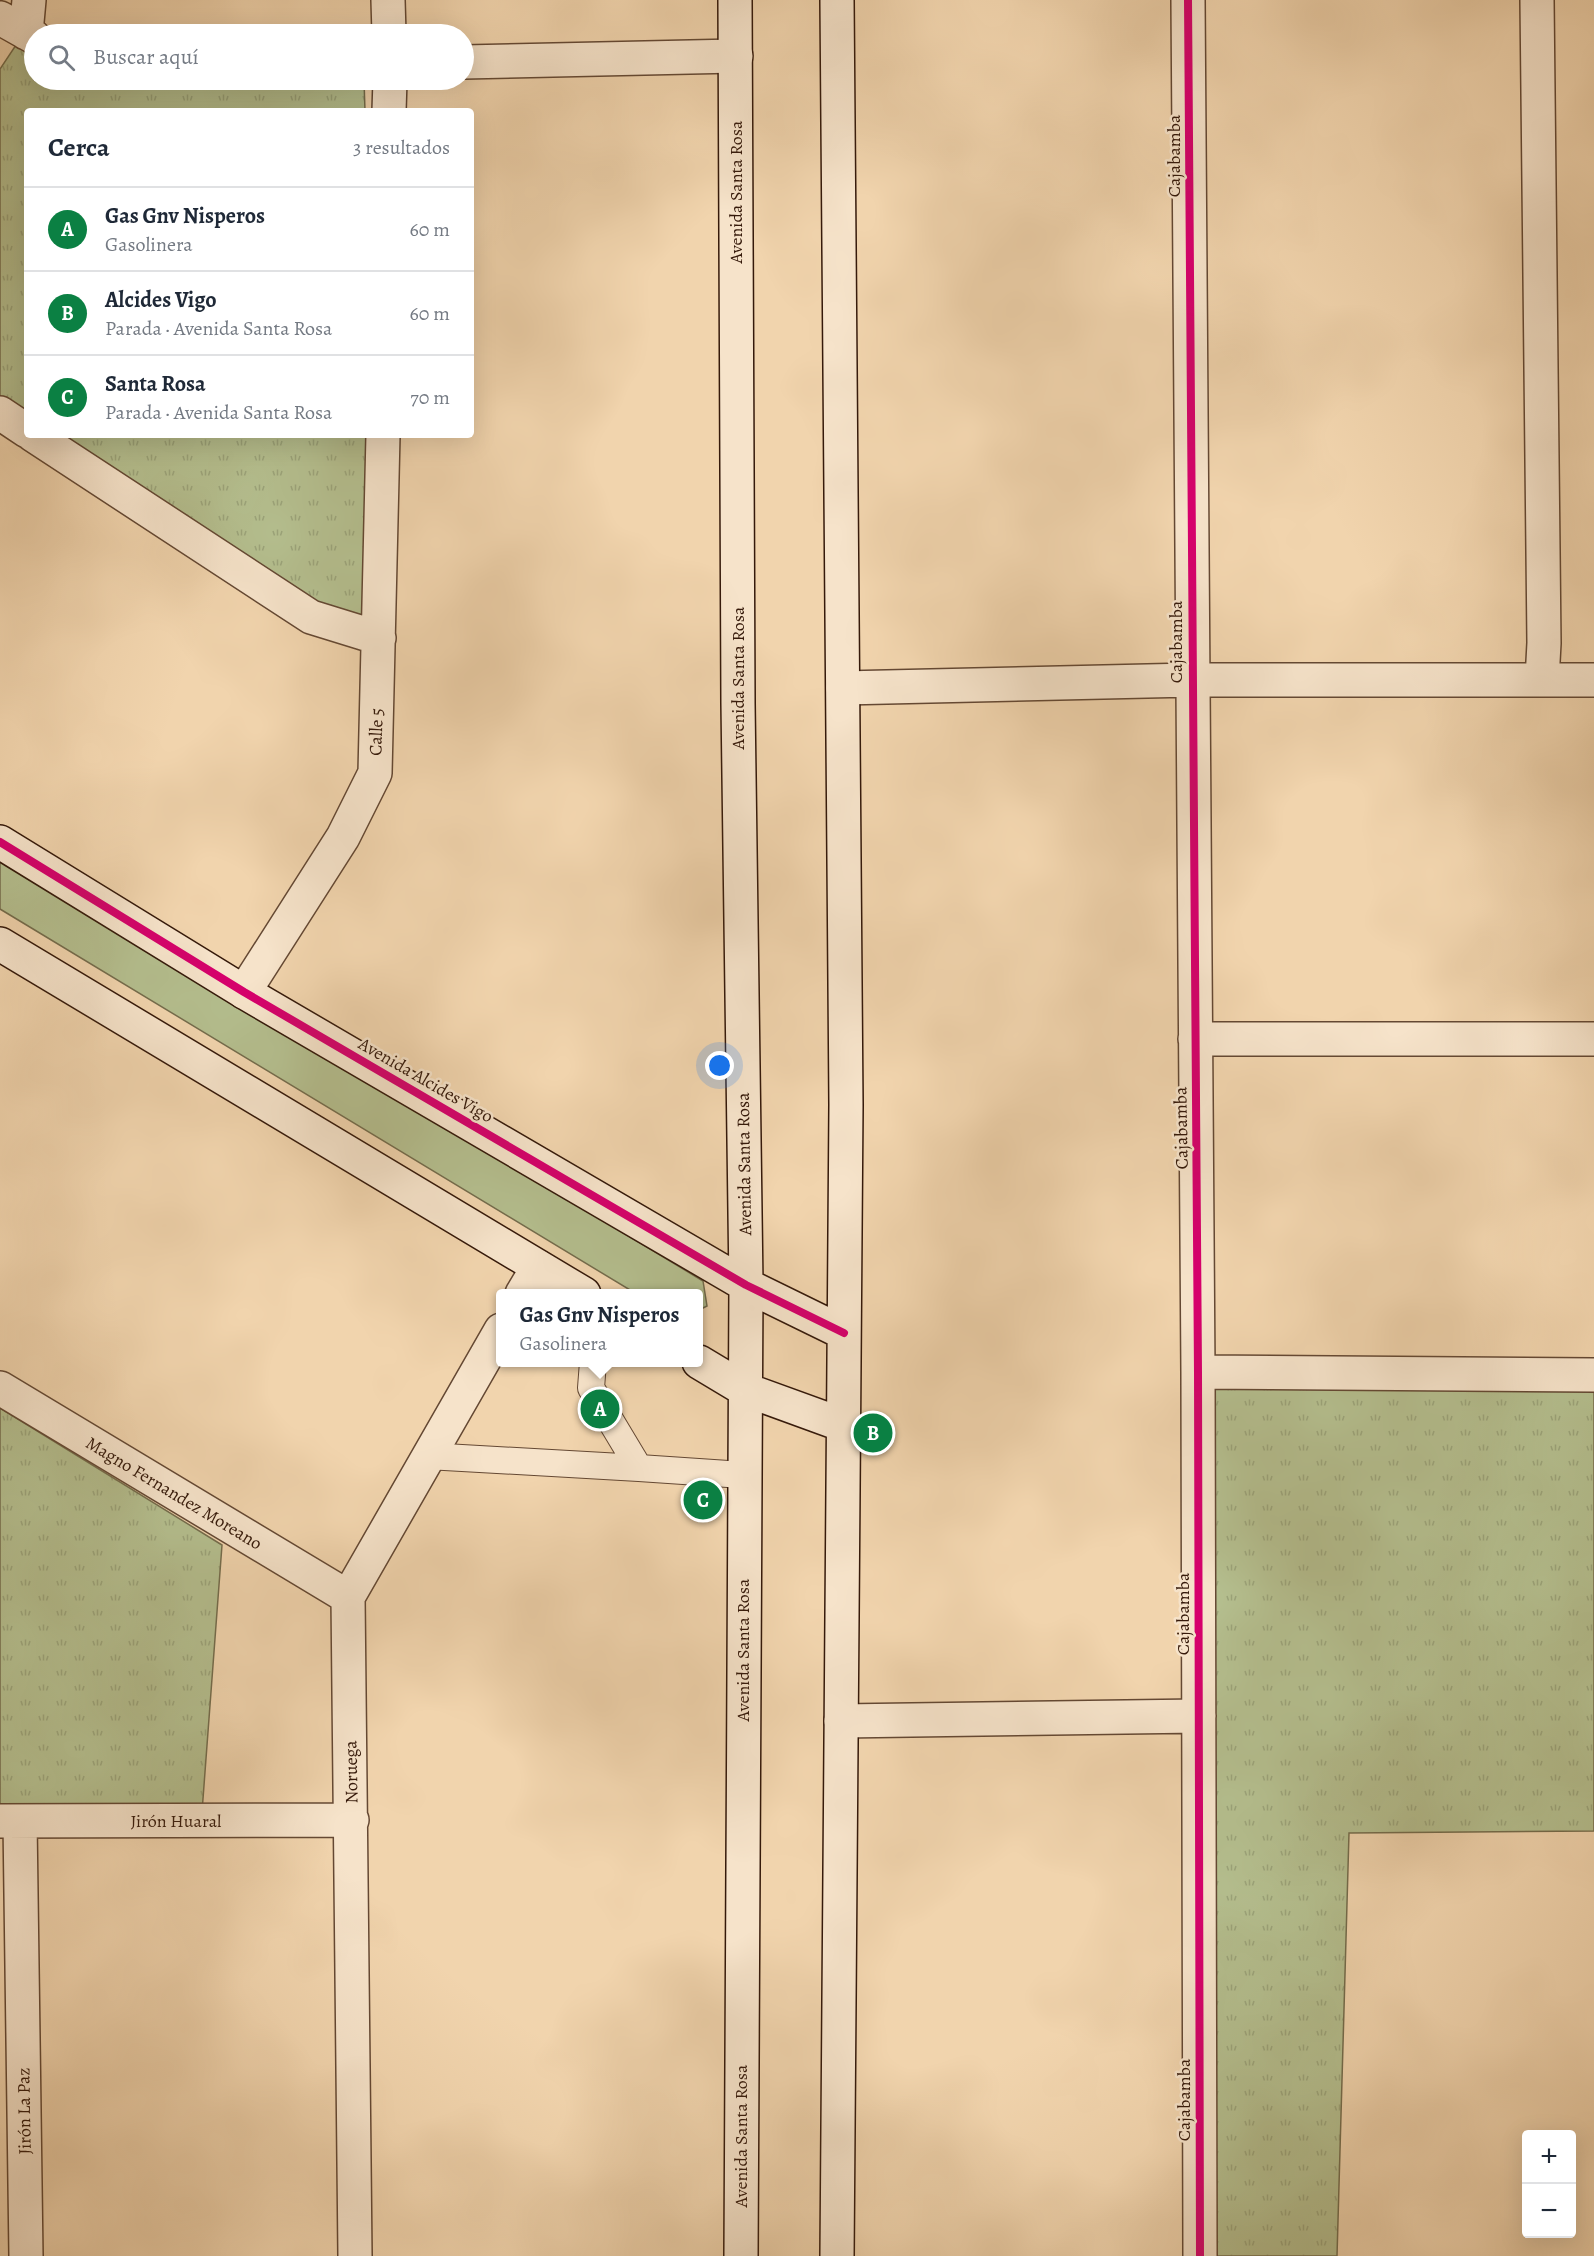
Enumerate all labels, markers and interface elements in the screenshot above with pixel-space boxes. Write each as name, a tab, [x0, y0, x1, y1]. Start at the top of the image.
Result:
search box	[24, 24, 474, 90]
icon: search	[45, 41, 78, 74]
text: Buscar aquí	[93, 42, 199, 72]
street label: Cajabamba	[1162, 114, 1186, 197]
street label: Avenida Santa Rosa	[724, 120, 748, 264]
text: Cerca	[48, 130, 110, 165]
text: 3 resultados	[353, 134, 450, 161]
text: Gas Gnv Nisperos	[105, 201, 265, 231]
text: A	[61, 216, 74, 243]
text: 60 m	[410, 216, 450, 243]
text: Gasolinera	[105, 231, 193, 258]
text: Alcides Vigo	[105, 285, 217, 315]
text: B	[61, 300, 74, 327]
text: 60 m	[410, 300, 450, 327]
text: Parada · Avenida Santa Rosa	[105, 315, 332, 342]
text: Santa Rosa	[105, 369, 206, 399]
text: C	[61, 384, 74, 411]
text: 70 m	[410, 384, 450, 411]
text: Parada · Avenida Santa Rosa	[105, 399, 332, 426]
street label: Cajabamba	[1164, 600, 1188, 683]
street label: Avenida Santa Rosa	[726, 606, 750, 750]
street label: Calle 5	[363, 708, 389, 756]
street label: Avenida Alcides Vigo	[353, 1031, 498, 1128]
your location	[705, 1051, 734, 1080]
street label: Cajabamba	[1168, 1086, 1194, 1170]
street label: Avenida Santa Rosa	[731, 1092, 757, 1237]
popup	[496, 1289, 703, 1367]
text: Gas Gnv Nisperos	[519, 1300, 680, 1330]
text: Gasolinera	[519, 1330, 607, 1357]
pin: A	[580, 1386, 620, 1432]
pin: B	[854, 1410, 892, 1456]
street label: Magno Fernandez Moreano	[81, 1431, 267, 1555]
pin: C	[684, 1478, 722, 1522]
street label: Cajabamba	[1171, 1572, 1195, 1655]
street label: Avenida Santa Rosa	[731, 1578, 755, 1722]
street label: Noruega	[338, 1740, 364, 1804]
street label: Jirón Huaral	[131, 1809, 222, 1833]
street label: Cajabamba	[1172, 2058, 1196, 2141]
street label: Avenida Santa Rosa	[729, 2064, 753, 2208]
street label: Jirón La Paz	[11, 2067, 37, 2155]
map controls	[1522, 2130, 1576, 2238]
button: +	[1522, 2130, 1576, 2184]
button: −	[1522, 2184, 1576, 2238]

